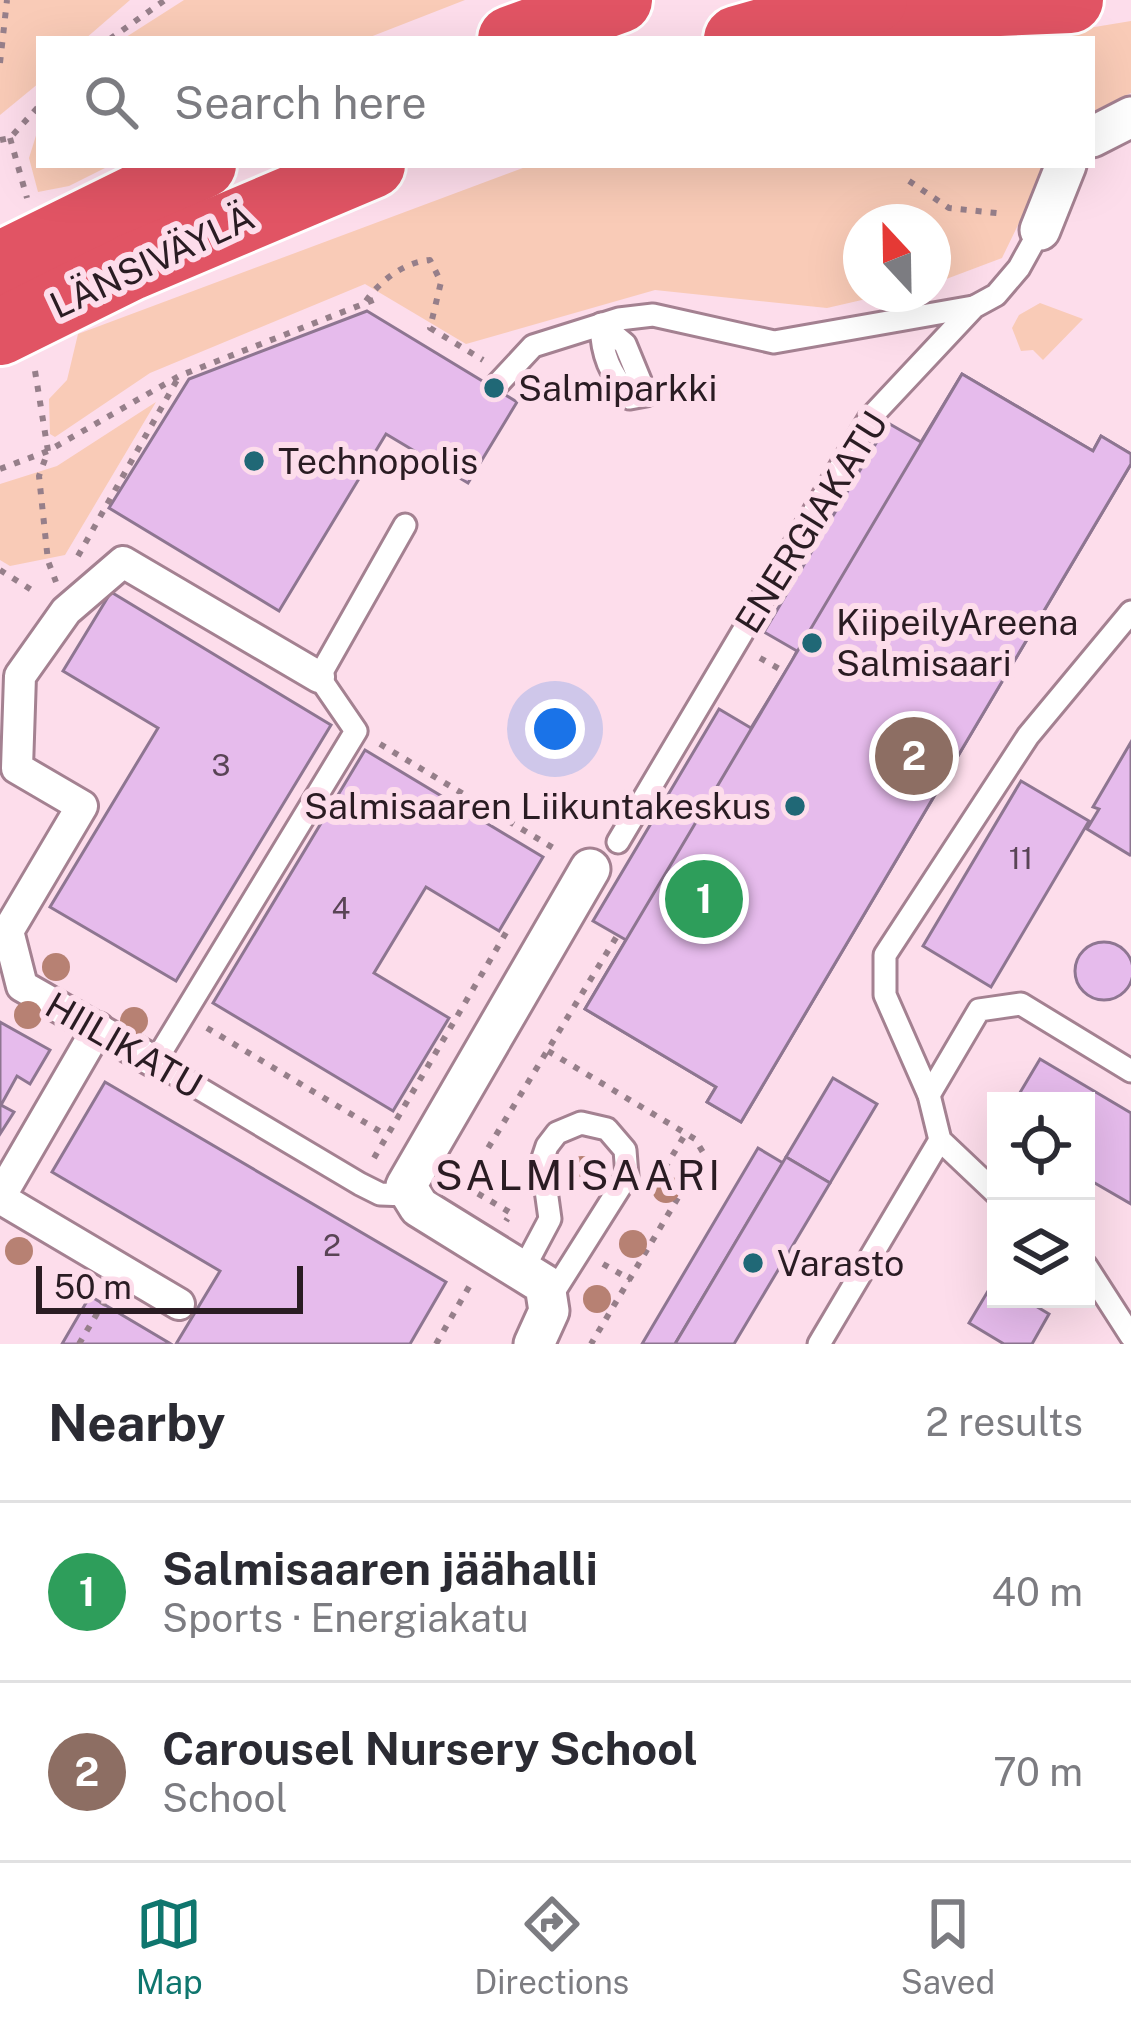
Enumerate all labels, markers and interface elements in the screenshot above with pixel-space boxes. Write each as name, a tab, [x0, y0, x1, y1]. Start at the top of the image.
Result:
search box	[36, 36, 1095, 168]
icon: search	[78, 69, 144, 135]
text: Search here	[174, 76, 427, 129]
street label: LÄNSIVÄYLÄ	[43, 195, 261, 327]
north arrow	[843, 204, 951, 312]
place label: Salmiparkki	[518, 367, 717, 409]
marker: Salmiparkki	[481, 375, 507, 401]
street label: ENERGIAKATU	[726, 404, 896, 640]
place label: Technopolis	[278, 440, 478, 482]
marker: Technopolis	[241, 448, 267, 474]
place label: KiipeilyAreena Salmisaari	[836, 601, 1078, 684]
marker: KiipeilyAreena Salmisaari	[799, 630, 825, 656]
your location	[525, 699, 585, 759]
pin: 2	[875, 711, 953, 801]
house number: 3	[212, 747, 230, 783]
place label: Salmisaaren Liikuntakeskus	[304, 785, 771, 827]
marker: Salmisaaren Liikuntakeskus	[782, 793, 808, 819]
house number: 11	[1009, 840, 1033, 876]
pin: 1	[665, 854, 743, 944]
house number: 4	[332, 890, 350, 926]
street label: HIILIKATU	[39, 984, 209, 1106]
map controls	[987, 1092, 1095, 1308]
button: locate	[987, 1092, 1095, 1200]
district label: SALMISAARI	[435, 1150, 723, 1199]
button: layers	[987, 1200, 1095, 1308]
house number: 2	[323, 1227, 341, 1263]
place label: Varasto	[777, 1242, 904, 1284]
marker: Varasto	[740, 1250, 766, 1276]
scale bar	[36, 1260, 303, 1313]
text: 50 m	[54, 1268, 132, 1306]
text: Nearby	[48, 1393, 225, 1452]
text: 2 results	[926, 1399, 1083, 1445]
text: Salmisaaren jäähalli	[162, 1542, 598, 1595]
text: 1	[79, 1569, 95, 1615]
text: 40 m	[991, 1569, 1083, 1615]
text: Sports · Energiakatu	[162, 1595, 529, 1641]
text: Carousel Nursery School	[162, 1722, 698, 1775]
text: 2	[75, 1749, 99, 1795]
text: 70 m	[993, 1749, 1083, 1795]
text: School	[162, 1775, 287, 1821]
tab: Map	[136, 1891, 203, 2001]
tab: Directions	[474, 1891, 629, 2001]
tab: Saved	[901, 1891, 995, 2001]

